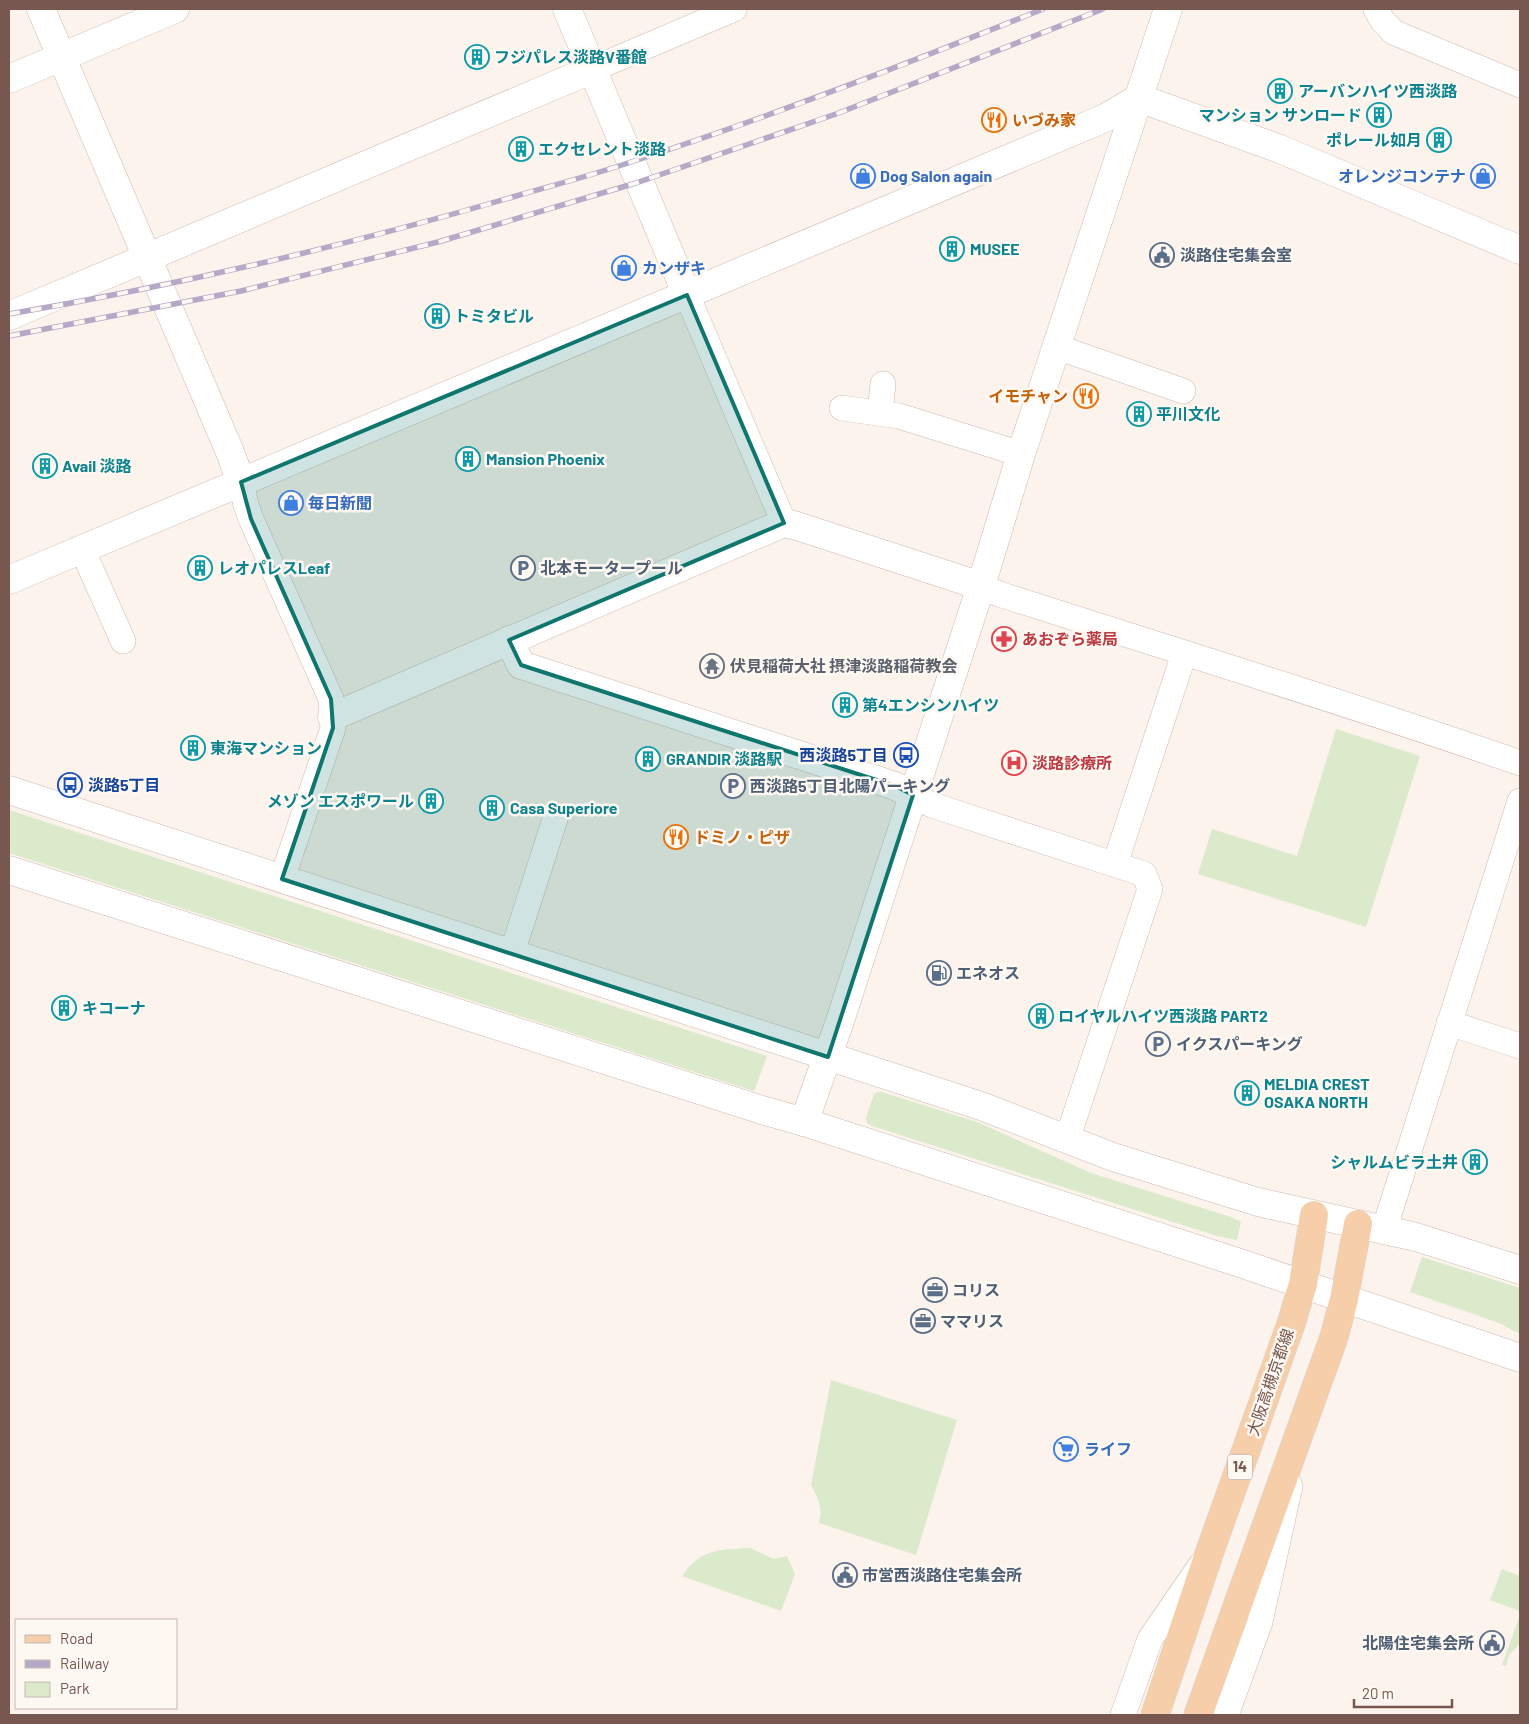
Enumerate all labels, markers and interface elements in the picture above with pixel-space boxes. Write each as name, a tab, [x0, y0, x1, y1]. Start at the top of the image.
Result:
building icon: フジパレス淡路V番館	[464, 44, 490, 70]
place label: フジパレス淡路V番館	[494, 47, 647, 66]
building icon: アーバンハイツ西淡路	[1267, 78, 1293, 104]
place label: アーバンハイツ西淡路	[1298, 81, 1457, 100]
building icon: マンション サンロード	[1366, 102, 1392, 128]
place label: マンション サンロード	[1199, 105, 1362, 124]
restaurant icon: いづみ家	[981, 107, 1007, 133]
place label: いづみ家	[1012, 110, 1076, 129]
building icon: ポレール如月	[1426, 127, 1452, 153]
place label: ポレール如月	[1326, 130, 1422, 149]
building icon: エクセレント淡路	[508, 136, 534, 162]
place label: エクセレント淡路	[538, 139, 666, 158]
shop icon: Dog Salon again	[850, 163, 876, 189]
shop icon: オレンジコンテナ	[1470, 163, 1496, 189]
place label: Dog Salon again	[880, 166, 992, 185]
place label: オレンジコンテナ	[1338, 166, 1466, 185]
building icon: MUSEE	[939, 236, 965, 262]
place label: MUSEE	[970, 239, 1020, 258]
public building icon: 淡路住宅集会室	[1149, 242, 1175, 268]
place label: 淡路住宅集会室	[1180, 245, 1292, 264]
shop icon: カンザキ	[611, 255, 637, 281]
place label: カンザキ	[642, 258, 706, 277]
building icon: トミタビル	[424, 303, 450, 329]
place label: トミタビル	[454, 306, 534, 325]
restaurant icon: イモチャン	[1073, 383, 1099, 409]
place label: イモチャン	[988, 386, 1068, 405]
building icon: 平川文化	[1126, 401, 1152, 427]
place label: 平川文化	[1156, 404, 1220, 423]
building icon: Mansion Phoenix	[455, 446, 481, 472]
place label: Mansion Phoenix	[486, 449, 605, 468]
building icon: Avail 淡路	[32, 453, 58, 479]
place label: Avail 淡路	[62, 456, 131, 475]
shop icon: 毎日新聞	[278, 490, 304, 516]
place label: 毎日新聞	[308, 493, 372, 512]
building icon: レオパレスLeaf	[187, 555, 213, 581]
parking icon: 北本モータープール	[510, 555, 536, 581]
place label: レオパレスLeaf	[218, 558, 330, 577]
place label: 北本モータープール	[540, 558, 683, 577]
pharmacy icon: あおぞら薬局	[991, 626, 1017, 652]
place label: あおぞら薬局	[1022, 629, 1118, 648]
temple icon: 伏見稲荷大社 摂津淡路稲荷教会	[699, 653, 725, 679]
place label: 伏見稲荷大社 摂津淡路稲荷教会	[730, 656, 957, 675]
building icon: 第4エンシンハイツ	[832, 692, 858, 718]
place label: 第4エンシンハイツ	[862, 695, 999, 714]
building icon: 東海マンション	[180, 735, 206, 761]
place label: 東海マンション	[210, 738, 322, 757]
bus stop icon: 西淡路5丁目	[893, 742, 919, 768]
place label: 西淡路5丁目	[799, 745, 888, 764]
building icon: GRANDIR 淡路駅	[635, 746, 661, 772]
place label: GRANDIR 淡路駅	[666, 749, 782, 768]
hospital icon: 淡路診療所	[1001, 750, 1027, 776]
place label: 淡路診療所	[1032, 753, 1112, 772]
bus stop icon: 淡路5丁目	[57, 772, 83, 798]
parking icon: 西淡路5丁目北陽パーキング	[720, 773, 746, 799]
place label: 淡路5丁目	[88, 775, 161, 794]
place label: 西淡路5丁目北陽パーキング	[750, 776, 950, 795]
building icon: メゾン エスポワール	[418, 788, 444, 814]
place label: メゾン エスポワール	[267, 791, 414, 810]
building icon: Casa Superiore	[479, 795, 505, 821]
place label: Casa Superiore	[510, 798, 618, 817]
restaurant icon: ドミノ・ピザ	[663, 824, 689, 850]
place label: ドミノ・ピザ	[694, 827, 790, 846]
fuel station icon: エネオス	[926, 960, 952, 986]
place label: エネオス	[956, 963, 1020, 982]
building icon: キコーナ	[51, 995, 77, 1021]
place label: キコーナ	[82, 998, 146, 1017]
building icon: ロイヤルハイツ西淡路 PART2	[1028, 1003, 1054, 1029]
place label: ロイヤルハイツ西淡路 PART2	[1058, 1006, 1268, 1025]
parking icon: イクスパーキング	[1145, 1031, 1171, 1057]
place label: イクスパーキング	[1176, 1034, 1303, 1053]
place label: MELDIA CREST OSAKA NORTH	[1264, 1074, 1370, 1111]
building icon: MELDIA CREST OSAKA NORTH	[1234, 1080, 1260, 1106]
building icon: シャルムビラ土井	[1462, 1149, 1488, 1175]
place label: シャルムビラ土井	[1330, 1152, 1458, 1171]
office icon: コリス	[922, 1277, 948, 1303]
place label: コリス	[952, 1280, 1000, 1299]
office icon: ママリス	[910, 1308, 936, 1334]
place label: ママリス	[940, 1311, 1004, 1330]
street label: 大阪高槻京都線	[1242, 1326, 1297, 1438]
supermarket icon: ライフ	[1053, 1436, 1079, 1462]
place label: ライフ	[1084, 1439, 1132, 1458]
road number: 14	[1228, 1454, 1252, 1480]
public building icon: 市営西淡路住宅集会所	[832, 1562, 858, 1588]
place label: 市営西淡路住宅集会所	[862, 1565, 1022, 1584]
legend	[15, 1619, 178, 1709]
text: Road	[60, 1629, 93, 1647]
public building icon: 北陽住宅集会所	[1479, 1630, 1505, 1656]
place label: 北陽住宅集会所	[1362, 1633, 1474, 1652]
text: Railway	[60, 1654, 109, 1672]
scale bar	[1354, 1676, 1452, 1708]
text: Park	[60, 1679, 90, 1697]
text: 20 m	[1362, 1684, 1394, 1702]

